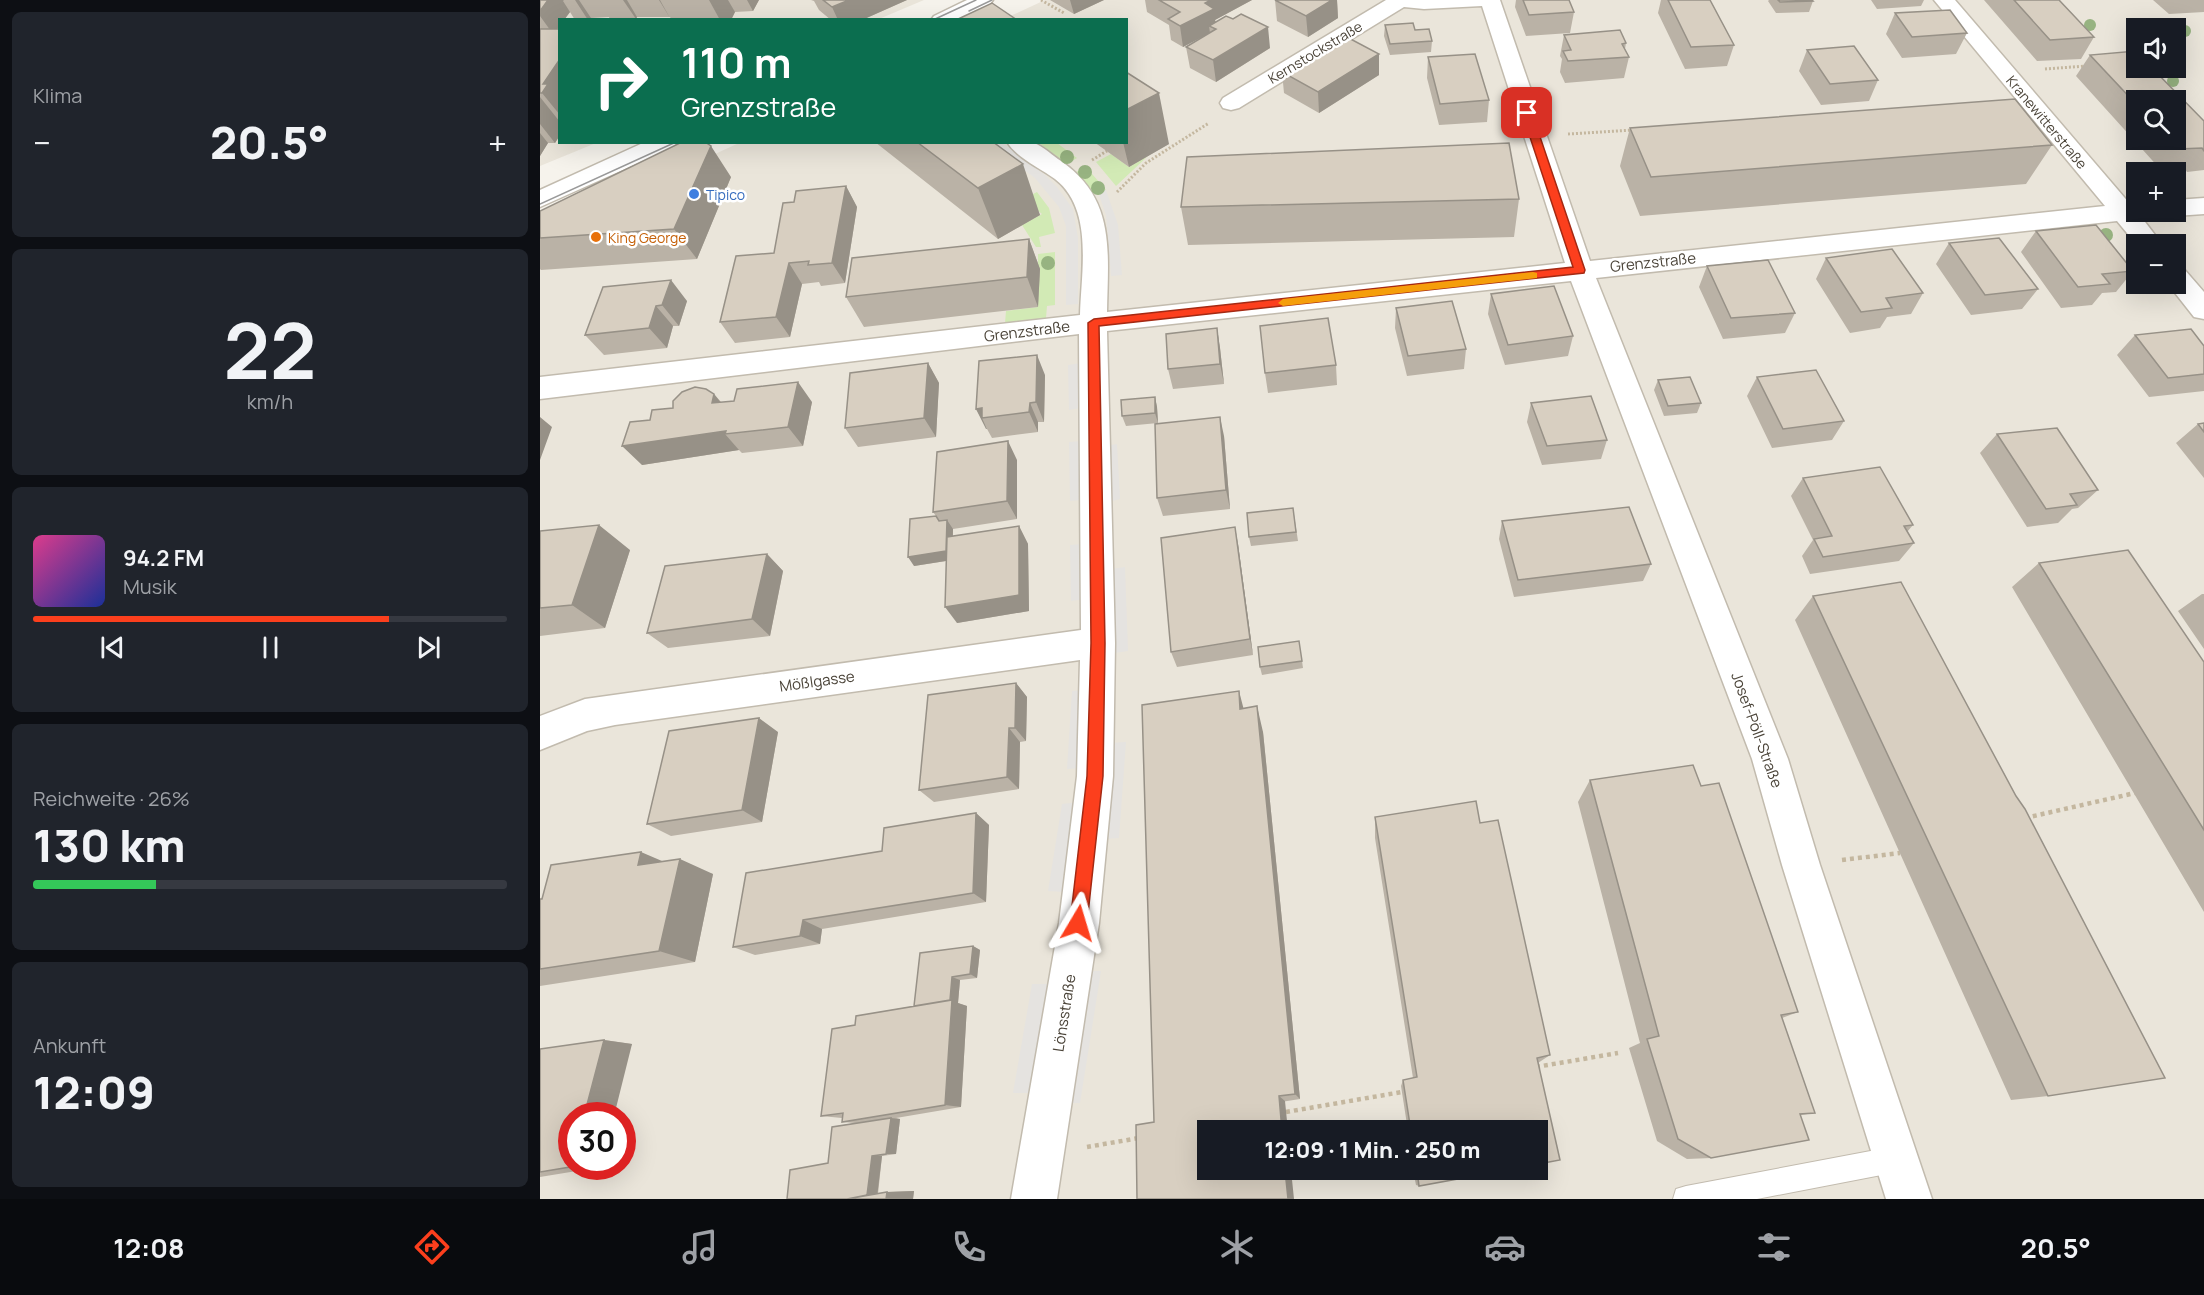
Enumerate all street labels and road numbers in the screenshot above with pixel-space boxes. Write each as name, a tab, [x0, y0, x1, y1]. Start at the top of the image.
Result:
street label: Kernstockstraße	[1264, 16, 1366, 88]
street label: Kranewitterstraße	[2002, 71, 2092, 173]
street label: Grenzstraße	[1609, 247, 1697, 277]
street label: Grenzstraße	[983, 315, 1071, 347]
street label: Mößlgasse	[778, 665, 856, 697]
street label: Josef-Pöll-Straße	[1726, 669, 1788, 791]
street label: Lönsstraße	[1047, 972, 1081, 1053]

